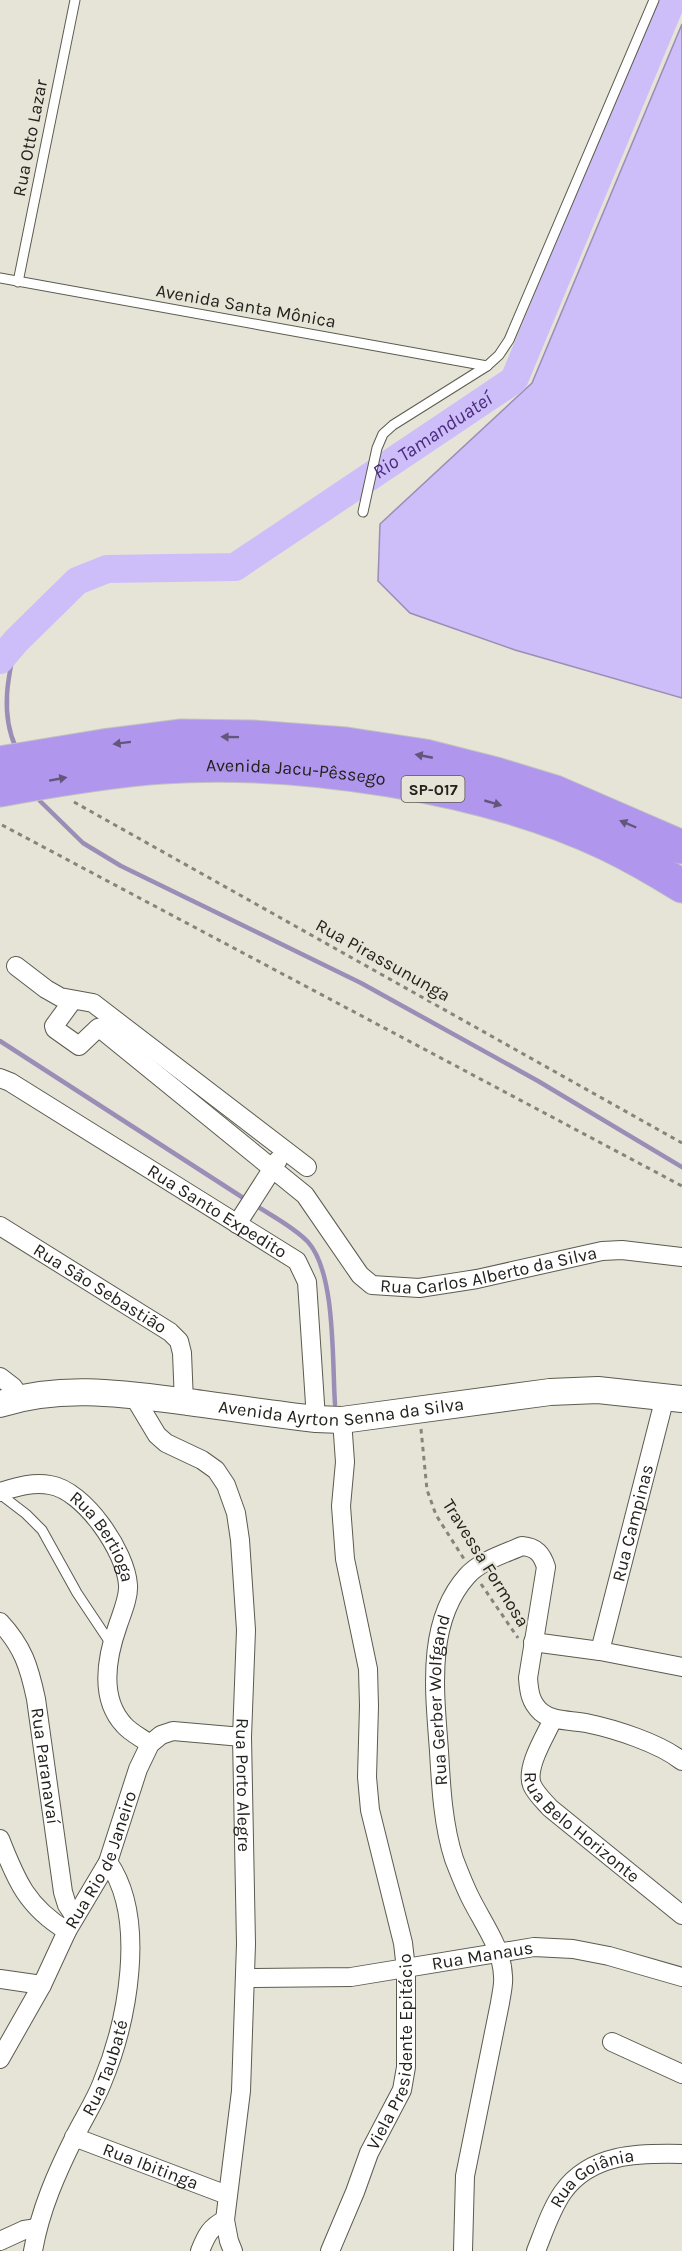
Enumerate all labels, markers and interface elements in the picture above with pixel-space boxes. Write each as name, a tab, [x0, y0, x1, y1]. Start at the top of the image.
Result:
street label: Rua Otto Lazar	[8, 77, 52, 198]
street label: Avenida Santa Mônica	[154, 279, 338, 333]
water label: Rio Tamanduateí	[368, 386, 499, 484]
one-way arrow	[220, 732, 239, 742]
one-way arrow	[112, 739, 131, 748]
one-way arrow	[414, 751, 433, 760]
street label: Avenida Jacu-Pêssego	[206, 754, 387, 790]
one-way arrow	[48, 775, 67, 784]
road number: SP-017	[402, 776, 464, 802]
one-way arrow	[484, 799, 502, 808]
one-way arrow	[620, 819, 637, 828]
street label: Rua Pirassununga	[312, 914, 454, 1006]
street label: Rua Santo Expedito	[143, 1159, 291, 1263]
street label: Rua São Sebastião	[29, 1239, 171, 1338]
street label: Rua Carlos Alberto da Silva	[379, 1241, 599, 1299]
street label: Avenida Ayrton Senna da Silva	[217, 1393, 465, 1431]
street label: Rua Campinas	[607, 1462, 658, 1584]
street label: Rua Bertioga	[65, 1486, 139, 1584]
street label: Travessa Formosa	[438, 1495, 534, 1631]
street label: Rua Gerber Wolfgand	[424, 1612, 455, 1786]
street label: Rua Paranavaí	[26, 1706, 65, 1826]
street label: Rua Porto Alegre	[231, 1718, 255, 1852]
street label: Rua Belo Horizonte	[519, 1772, 644, 1887]
street label: Rua Rio de Janeiro	[60, 1788, 141, 1933]
street label: Rua Manaus	[430, 1936, 535, 1975]
street label: Viela Presidente Epitácio	[362, 1952, 417, 2154]
street label: Rua Taubaté	[77, 2018, 133, 2120]
street label: Rua Ibitinga	[100, 2138, 201, 2194]
street label: Rua Goiânia	[545, 2144, 635, 2212]

